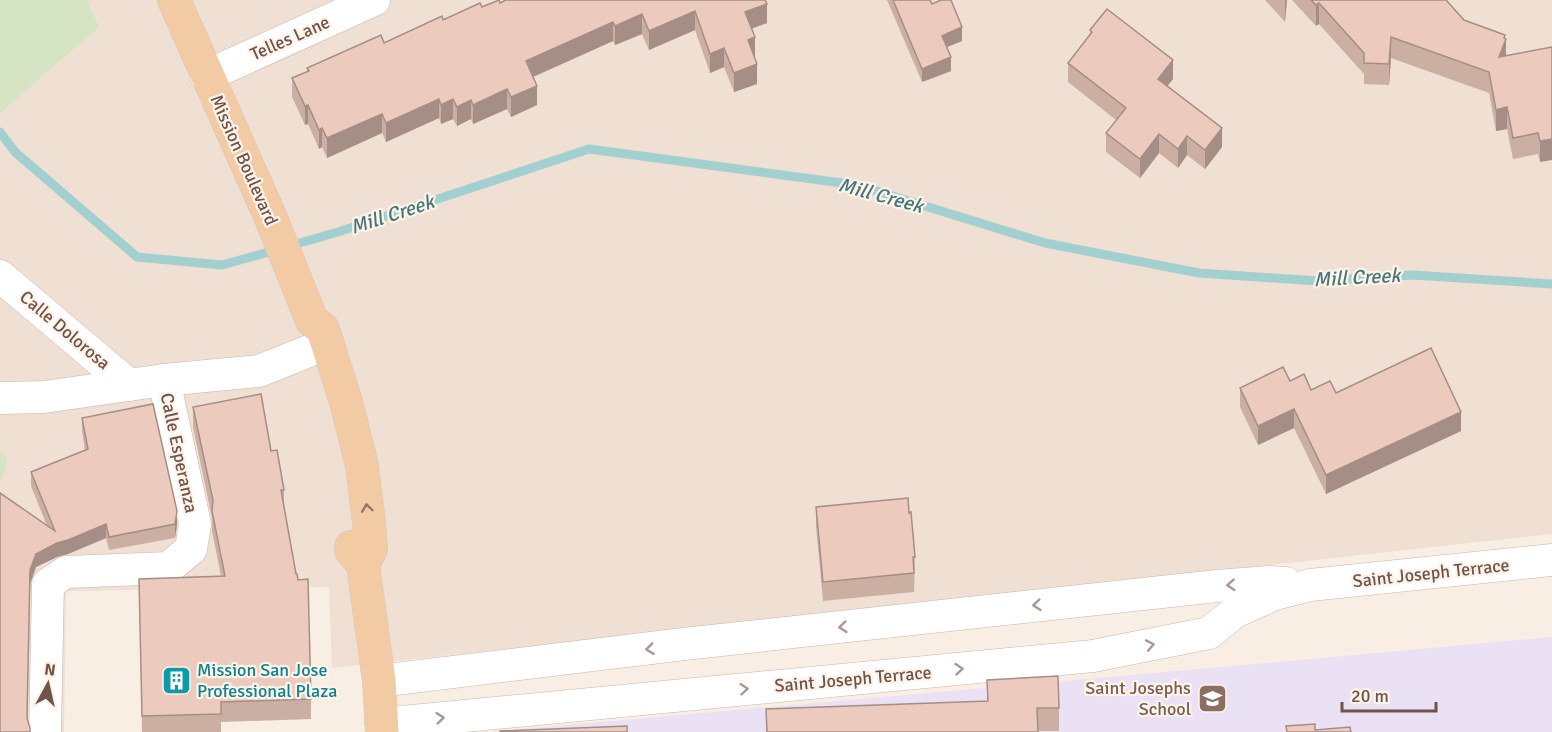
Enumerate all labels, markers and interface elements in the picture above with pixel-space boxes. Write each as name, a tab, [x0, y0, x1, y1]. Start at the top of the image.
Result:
street label: Telles Lane	[247, 11, 333, 65]
street label: Mission Boulevard	[205, 91, 283, 229]
water label: Mill Creek	[836, 172, 928, 219]
water label: Mill Creek	[347, 189, 439, 240]
water label: Mill Creek	[1313, 263, 1403, 292]
street label: Calle Dolorosa	[15, 286, 115, 374]
street label: Calle Esperanza	[156, 391, 202, 515]
one-way arrow	[362, 504, 374, 513]
street label: Saint Joseph Terrace	[1351, 554, 1511, 592]
one-way arrow	[1227, 578, 1236, 591]
one-way arrow	[1033, 599, 1042, 611]
one-way arrow	[839, 620, 848, 633]
one-way arrow	[1145, 639, 1155, 652]
one-way arrow	[645, 642, 654, 654]
north arrow	[18, 654, 78, 714]
text: N	[43, 659, 57, 681]
place label: Mission San Jose Professional Plaza	[197, 659, 337, 702]
street label: Saint Joseph Terrace	[774, 661, 932, 697]
one-way arrow	[955, 663, 964, 676]
building icon: Mission San Jose Professional Plaza	[160, 664, 192, 696]
scale bar	[1342, 675, 1436, 713]
place label: Saint Josephs School	[1085, 677, 1191, 720]
school or university icon: Saint Josephs School	[1196, 682, 1228, 714]
one-way arrow	[740, 683, 749, 696]
text: 20 m	[1351, 685, 1389, 707]
one-way arrow	[435, 712, 444, 725]

